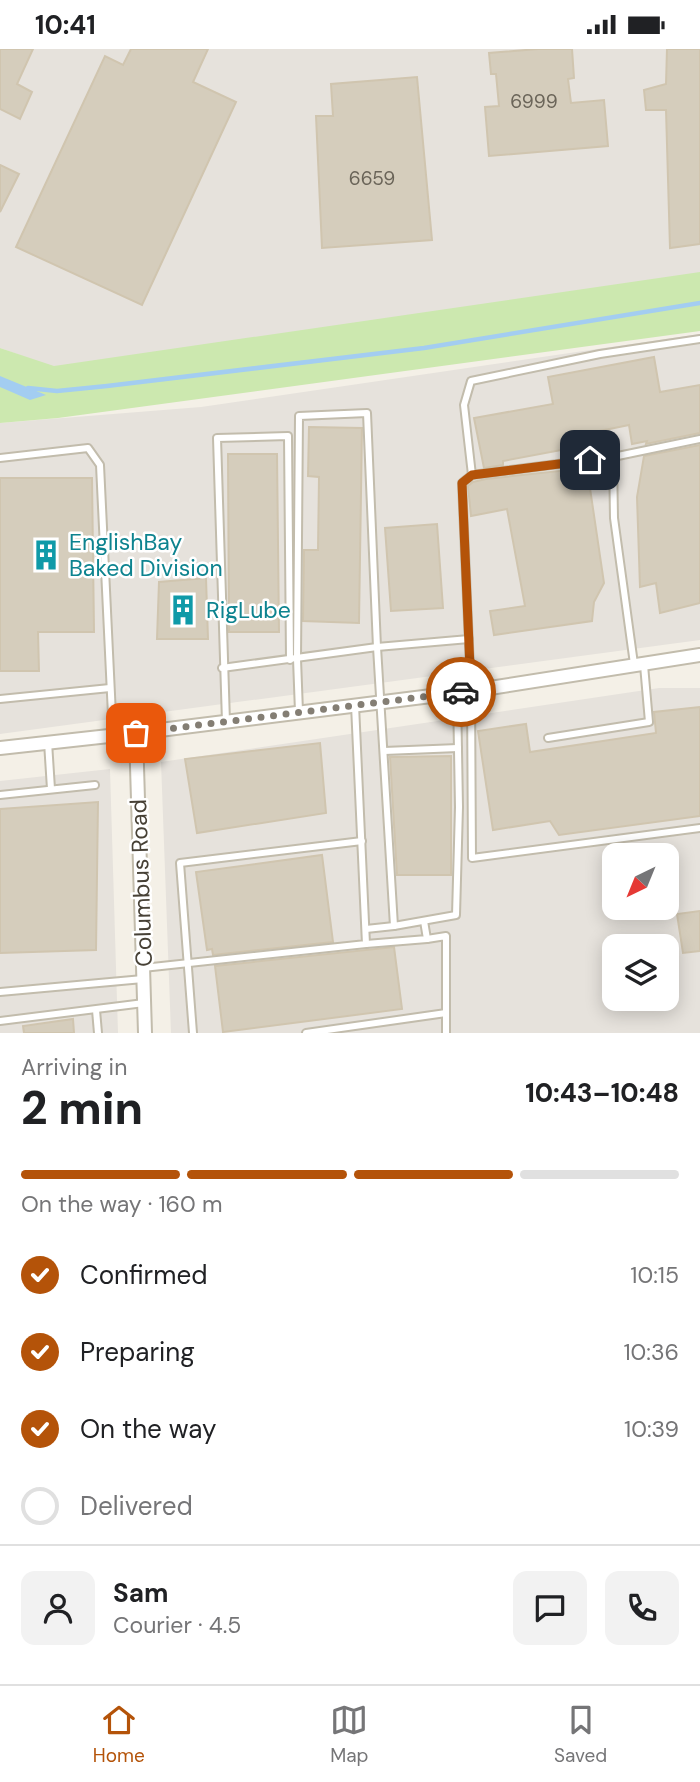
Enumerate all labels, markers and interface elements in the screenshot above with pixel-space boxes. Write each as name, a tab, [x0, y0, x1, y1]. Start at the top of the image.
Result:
text: 10:41	[35, 8, 96, 42]
house number: 6999	[510, 89, 558, 114]
house number: 6659	[349, 166, 395, 191]
pin	[560, 430, 620, 490]
icon: home	[571, 441, 609, 479]
place label: EnglishBay Baked Division	[69, 527, 223, 583]
building icon: EnglishBay Baked Division	[29, 538, 63, 572]
building icon: RigLube	[166, 593, 200, 627]
place label: RigLube	[206, 595, 291, 625]
courier	[426, 657, 496, 727]
icon: car	[442, 673, 480, 711]
pin	[106, 703, 166, 763]
icon: bag	[117, 714, 155, 752]
street label: Columbus Road	[123, 799, 159, 967]
north arrow	[602, 843, 679, 921]
map controls	[602, 843, 679, 1011]
button: layers	[602, 934, 679, 1011]
text: Arriving in	[21, 1052, 127, 1082]
text: 10:43–10:48	[525, 1076, 679, 1110]
text: 2 min	[21, 1078, 143, 1138]
text: On the way · 160 m	[21, 1189, 222, 1219]
icon: check	[21, 1256, 59, 1294]
text: Confirmed	[80, 1258, 207, 1292]
text: 10:15	[630, 1260, 679, 1290]
icon: check	[21, 1333, 59, 1371]
text: Preparing	[80, 1335, 195, 1369]
text: 10:36	[623, 1337, 679, 1367]
icon: check	[21, 1410, 59, 1448]
text: On the way	[80, 1412, 216, 1446]
text: 10:39	[624, 1414, 679, 1444]
text: Delivered	[80, 1489, 193, 1523]
button: person	[21, 1571, 95, 1645]
button: chat	[513, 1571, 587, 1645]
button: phone	[605, 1571, 679, 1645]
text: Sam	[113, 1576, 168, 1610]
text: Courier · 4.5	[113, 1610, 241, 1640]
tab: Home	[93, 1701, 145, 1768]
tab: Map	[330, 1701, 368, 1768]
tab: Saved	[554, 1701, 607, 1768]

